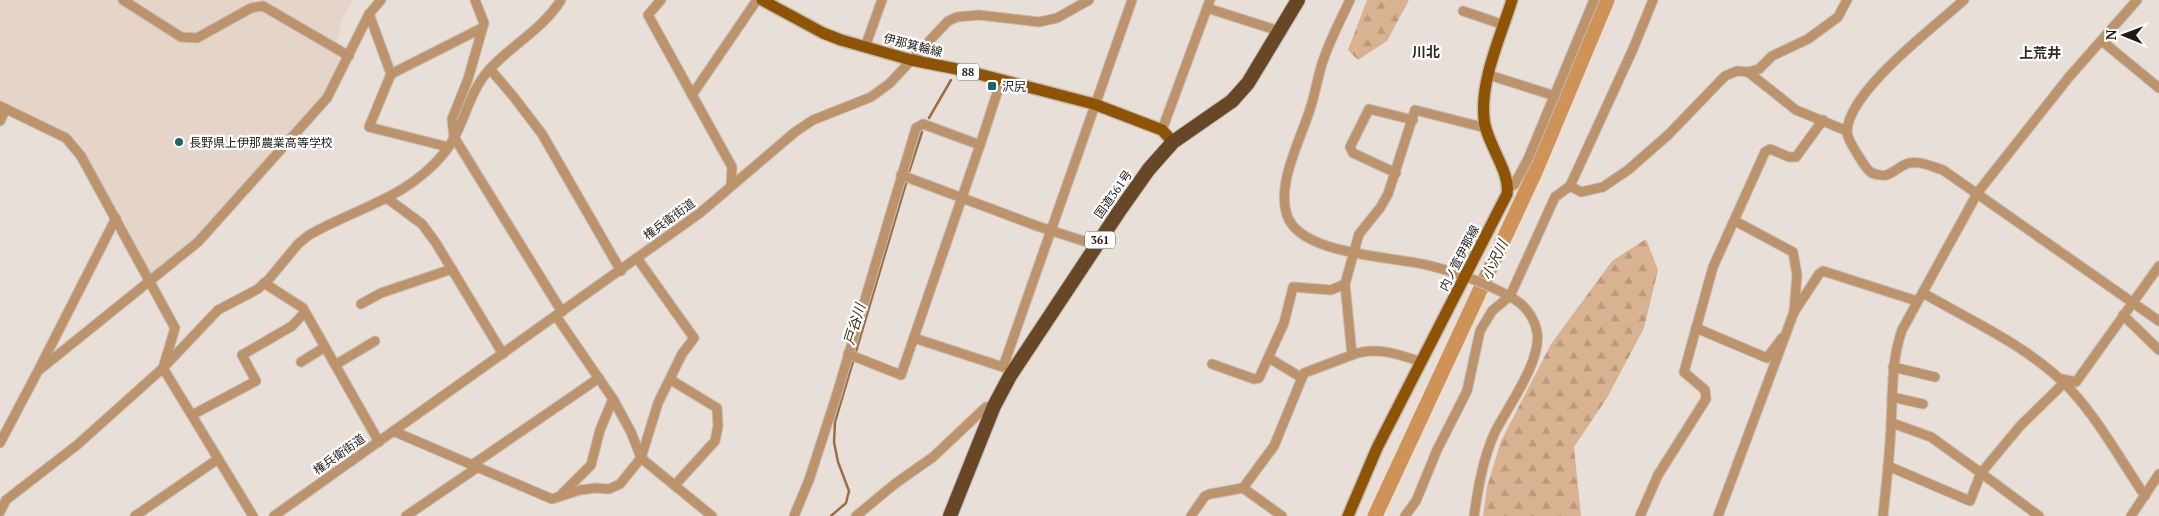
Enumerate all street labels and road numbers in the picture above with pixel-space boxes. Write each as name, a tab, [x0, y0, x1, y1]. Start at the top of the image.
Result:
street label: 伊那箕輪線	[882, 30, 944, 60]
road number: 88	[957, 64, 979, 80]
street label: 国道361号	[1091, 167, 1135, 221]
street label: 権兵衛街道	[640, 195, 698, 243]
street label: 内ノ萱伊那線	[1436, 223, 1482, 293]
road number: 361	[1085, 232, 1115, 248]
street label: 権兵衛街道	[310, 431, 368, 477]

